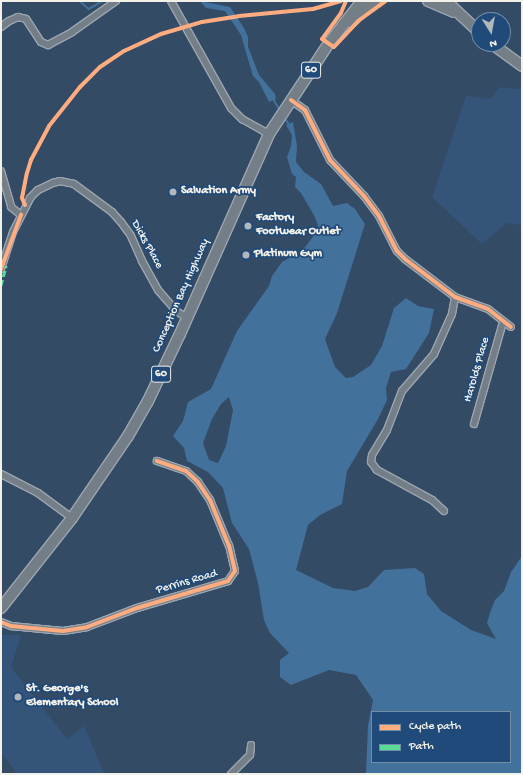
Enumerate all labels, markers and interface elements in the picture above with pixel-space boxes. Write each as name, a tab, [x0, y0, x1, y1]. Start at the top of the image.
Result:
north arrow	[471, 12, 511, 52]
text: N	[488, 36, 498, 49]
road number: 60	[301, 61, 321, 79]
place label: Salvation Army	[181, 185, 256, 199]
marker: Salvation Army	[168, 187, 178, 197]
place label: Factory Footwear Outlet	[256, 212, 340, 240]
street label: Dicks Place	[127, 218, 165, 272]
marker: Factory Footwear Outlet	[243, 221, 253, 231]
street label: Conception Bay Highway	[150, 237, 214, 355]
place label: Platinum Gym	[254, 248, 322, 262]
marker: Platinum Gym	[241, 250, 251, 260]
street label: Harolds Place	[462, 336, 494, 404]
road number: 60	[151, 365, 171, 383]
street label: Perrins Road	[155, 567, 219, 599]
place label: St. George's Elementary School	[26, 683, 118, 711]
marker: St. George's Elementary School	[13, 692, 23, 702]
legend	[371, 711, 511, 763]
text: Cycle path	[409, 720, 461, 734]
text: Path	[409, 740, 434, 754]

